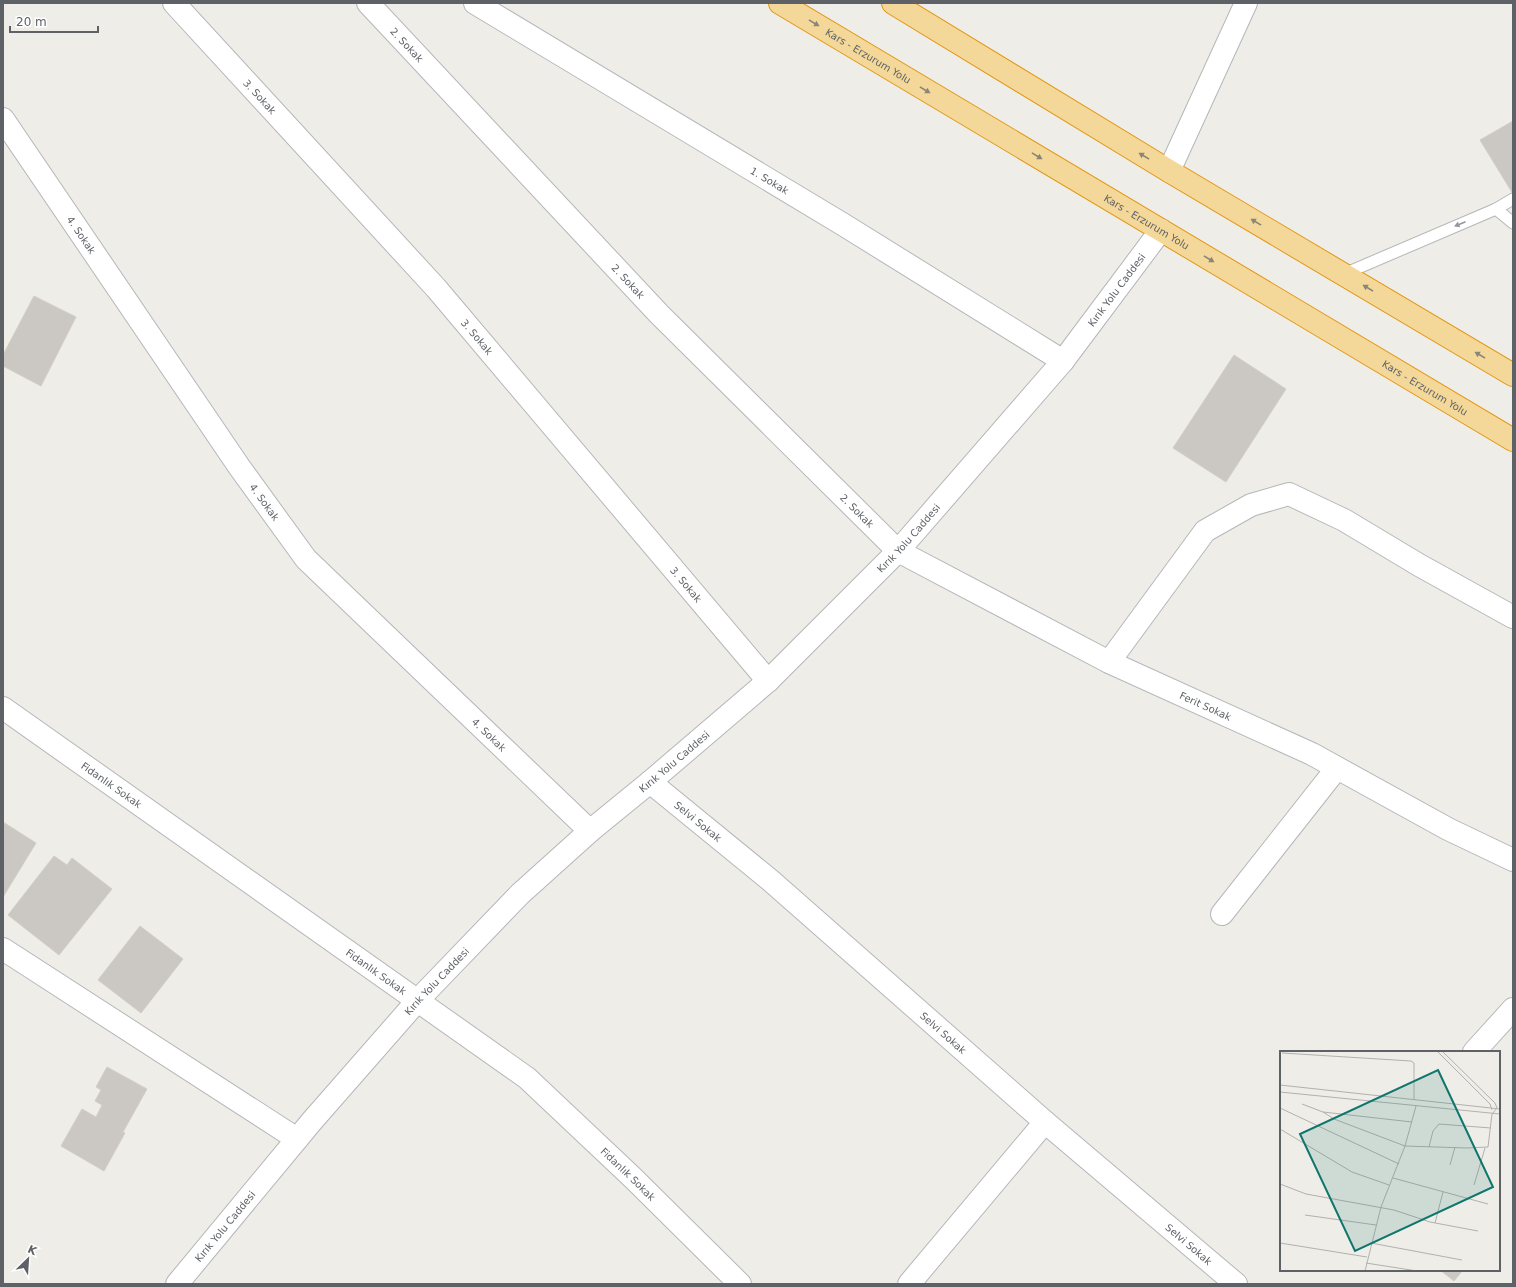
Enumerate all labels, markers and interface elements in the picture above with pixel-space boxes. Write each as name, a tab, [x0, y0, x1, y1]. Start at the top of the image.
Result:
scale bar	[10, 8, 98, 34]
text: 20 m	[16, 15, 47, 29]
one-way arrow	[809, 19, 819, 27]
street label: 2. Sokak	[388, 26, 425, 64]
street label: Kars - Erzurum Yolu	[824, 27, 913, 86]
street label: 3. Sokak	[241, 77, 278, 116]
one-way arrow	[919, 86, 931, 93]
one-way arrow	[1139, 152, 1149, 160]
one-way arrow	[1031, 153, 1043, 160]
street label: 1. Sokak	[748, 165, 791, 197]
street label: Kars - Erzurum Yolu	[1102, 192, 1191, 252]
street label: 4. Sokak	[65, 214, 98, 256]
one-way arrow	[1250, 219, 1262, 226]
one-way arrow	[1454, 222, 1466, 228]
street label: Kırık Yolu Caddesi	[1086, 251, 1148, 329]
one-way arrow	[1203, 255, 1215, 262]
street label: 2. Sokak	[609, 262, 647, 301]
one-way arrow	[1362, 285, 1374, 292]
street label: 3. Sokak	[459, 317, 495, 357]
one-way arrow	[1474, 352, 1485, 359]
street label: Kars - Erzurum Yolu	[1380, 358, 1469, 418]
street label: 4. Sokak	[247, 482, 281, 523]
street label: 2. Sokak	[838, 492, 876, 530]
street label: Kırık Yolu Caddesi	[875, 502, 942, 575]
street label: 3. Sokak	[668, 565, 704, 605]
street label: Ferit Sokak	[1178, 690, 1233, 723]
street label: 4. Sokak	[470, 716, 508, 754]
street label: Kırık Yolu Caddesi	[637, 729, 712, 795]
street label: Fidanlık Sokak	[79, 760, 144, 810]
street label: Selvi Sokak	[672, 799, 724, 844]
street label: Kırık Yolu Caddesi	[403, 946, 471, 1017]
street label: Fidanlık Sokak	[344, 947, 408, 997]
street label: Selvi Sokak	[918, 1010, 968, 1056]
inset map	[1280, 1051, 1500, 1271]
street label: Fidanlık Sokak	[598, 1146, 658, 1203]
street label: Kırık Yolu Caddesi	[193, 1189, 258, 1264]
street label: Selvi Sokak	[1163, 1222, 1214, 1267]
north arrow	[8, 1239, 48, 1279]
text: K	[25, 1243, 39, 1258]

